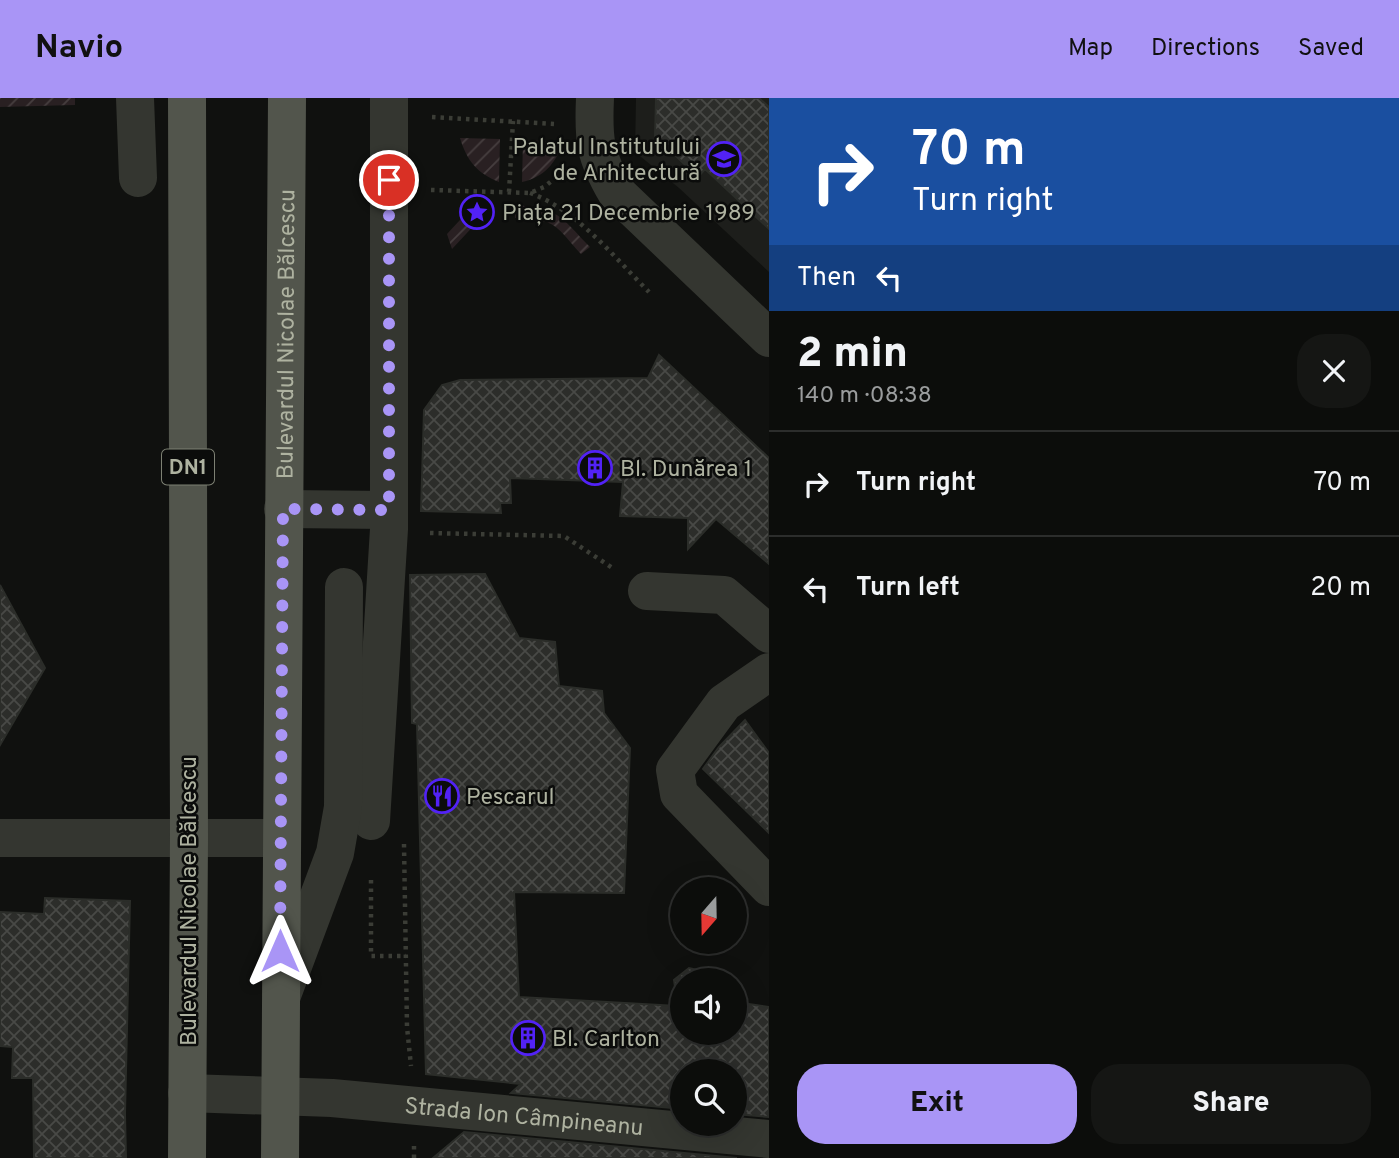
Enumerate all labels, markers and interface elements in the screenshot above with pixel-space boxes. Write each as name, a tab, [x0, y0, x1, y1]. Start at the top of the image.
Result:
text: Navio	[35, 28, 123, 70]
text: Map	[1068, 34, 1113, 64]
text: Directions	[1151, 34, 1260, 64]
text: Saved	[1298, 34, 1364, 64]
text: 70 m	[912, 121, 1026, 183]
icon: right	[797, 126, 888, 217]
place label: Palatul Institutului de Arhitectură	[513, 134, 700, 189]
school or university icon: Palatul Institutului de Arhitectură	[705, 140, 743, 178]
pin	[359, 150, 419, 210]
icon: arrive	[370, 161, 408, 199]
text: Turn right	[912, 182, 1054, 222]
street label: Bulevardul Nicolae Bălcescu	[272, 189, 303, 479]
place icon: Piața 21 Decembrie 1989	[458, 193, 496, 231]
place label: Piața 21 Decembrie 1989	[502, 200, 755, 229]
icon: left	[870, 259, 908, 297]
text: Then	[797, 262, 856, 295]
text: 2 min	[797, 329, 908, 382]
button: close	[1297, 334, 1371, 408]
text: 140 m · 08:38	[797, 382, 932, 411]
building icon: Bl. Dunărea 1	[576, 449, 614, 487]
road number: DN1	[162, 450, 214, 484]
place label: Bl. Dunărea 1	[620, 456, 752, 485]
icon: right	[797, 465, 835, 503]
text: Turn right	[856, 467, 976, 500]
text: 70 m	[1313, 467, 1371, 500]
icon: left	[797, 570, 835, 608]
text: Turn left	[856, 572, 960, 605]
text: 20 m	[1310, 572, 1371, 605]
street label: Bulevardul Nicolae Bălcescu	[176, 756, 205, 1046]
restaurant icon: Pescarul	[423, 777, 461, 815]
place label: Pescarul	[466, 784, 555, 813]
north arrow	[670, 877, 747, 954]
map controls	[670, 877, 747, 1136]
position arrow	[243, 914, 317, 988]
button: sound	[670, 968, 747, 1045]
building icon: Bl. Carlton	[509, 1019, 547, 1057]
place label: Bl. Carlton	[552, 1026, 660, 1055]
button: search	[670, 1059, 747, 1136]
button: Exit	[797, 1064, 1077, 1144]
button: Share	[1091, 1064, 1371, 1144]
street label: Strada Ion Câmpineanu	[403, 1093, 645, 1144]

